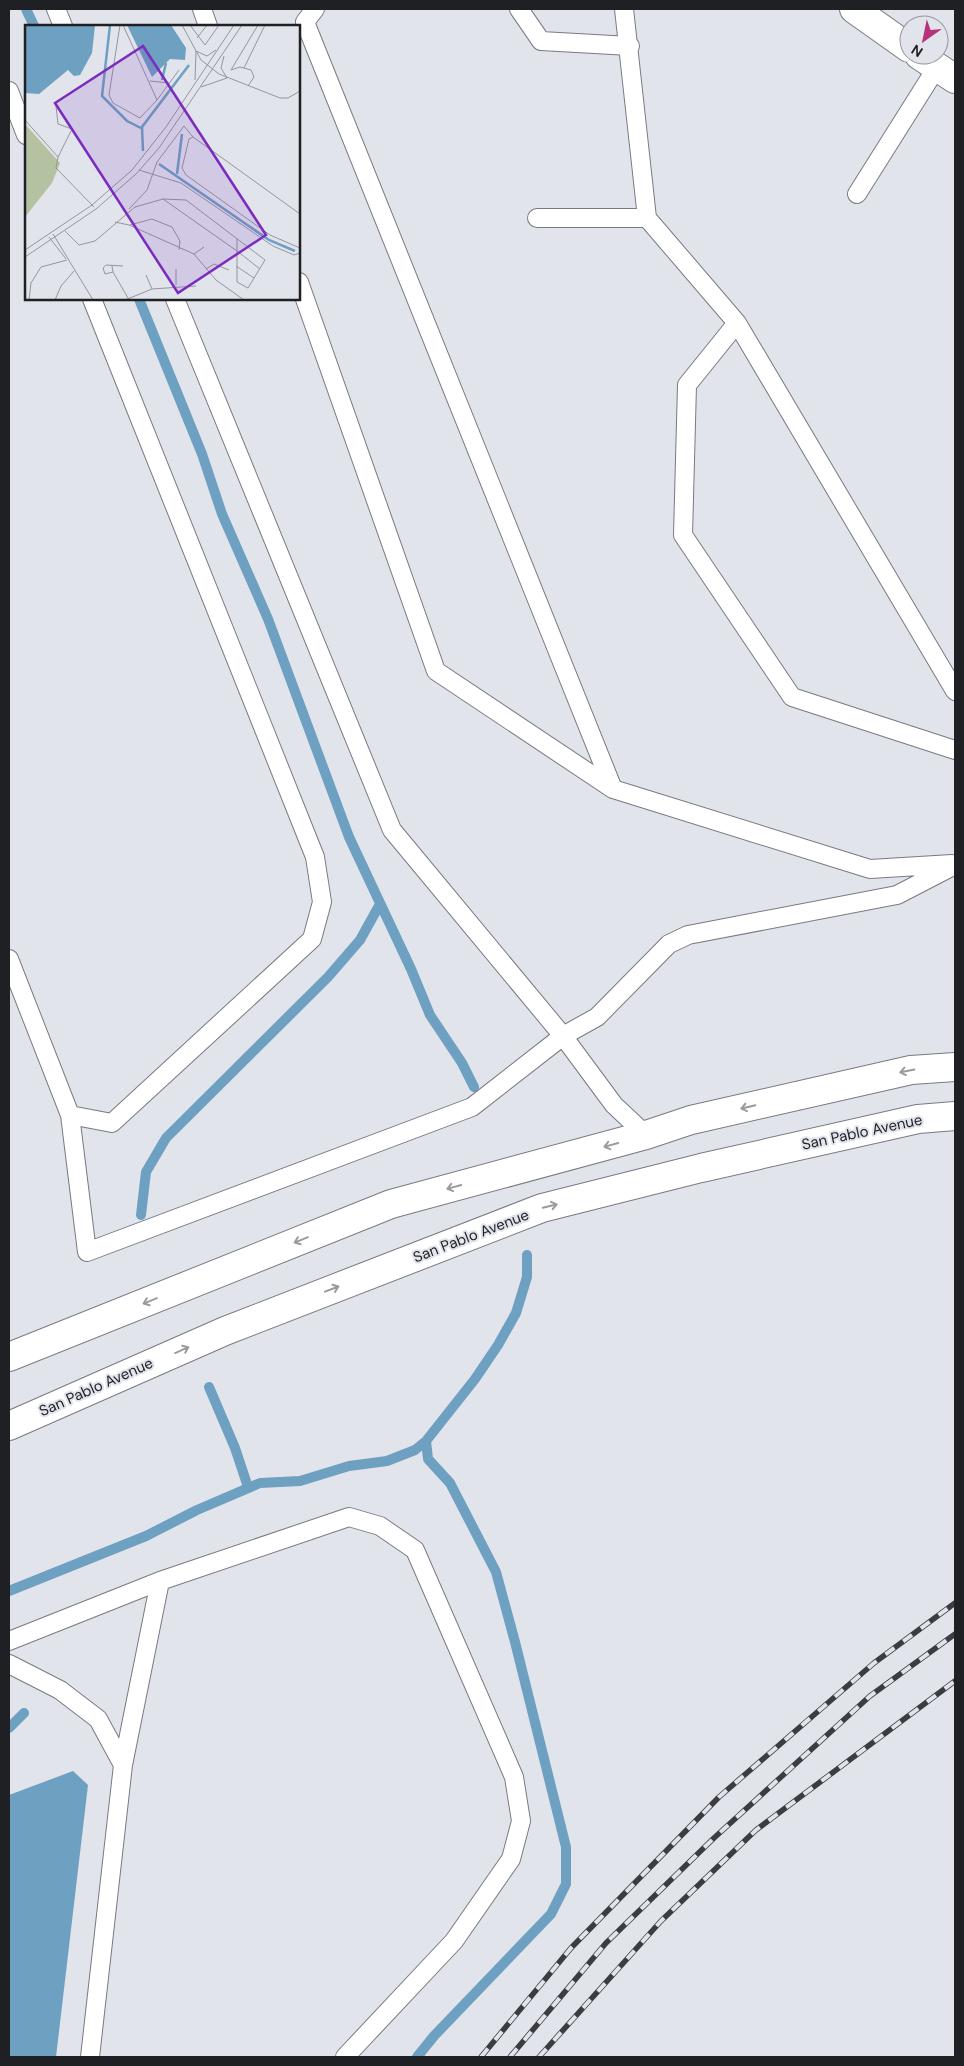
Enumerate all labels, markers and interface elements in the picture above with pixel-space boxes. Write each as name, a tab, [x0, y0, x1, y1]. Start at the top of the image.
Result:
north arrow	[899, 15, 949, 65]
inset map	[25, 25, 300, 300]
text: N	[908, 41, 926, 61]
one-way arrow	[899, 1067, 915, 1077]
one-way arrow	[741, 1103, 757, 1112]
street label: San Pablo Avenue	[800, 1109, 924, 1155]
one-way arrow	[603, 1140, 619, 1150]
one-way arrow	[446, 1183, 462, 1192]
one-way arrow	[541, 1201, 557, 1211]
street label: San Pablo Avenue	[410, 1205, 532, 1267]
one-way arrow	[293, 1237, 308, 1246]
one-way arrow	[324, 1284, 340, 1293]
one-way arrow	[143, 1297, 158, 1306]
one-way arrow	[174, 1344, 189, 1354]
street label: San Pablo Avenue	[36, 1353, 156, 1421]

